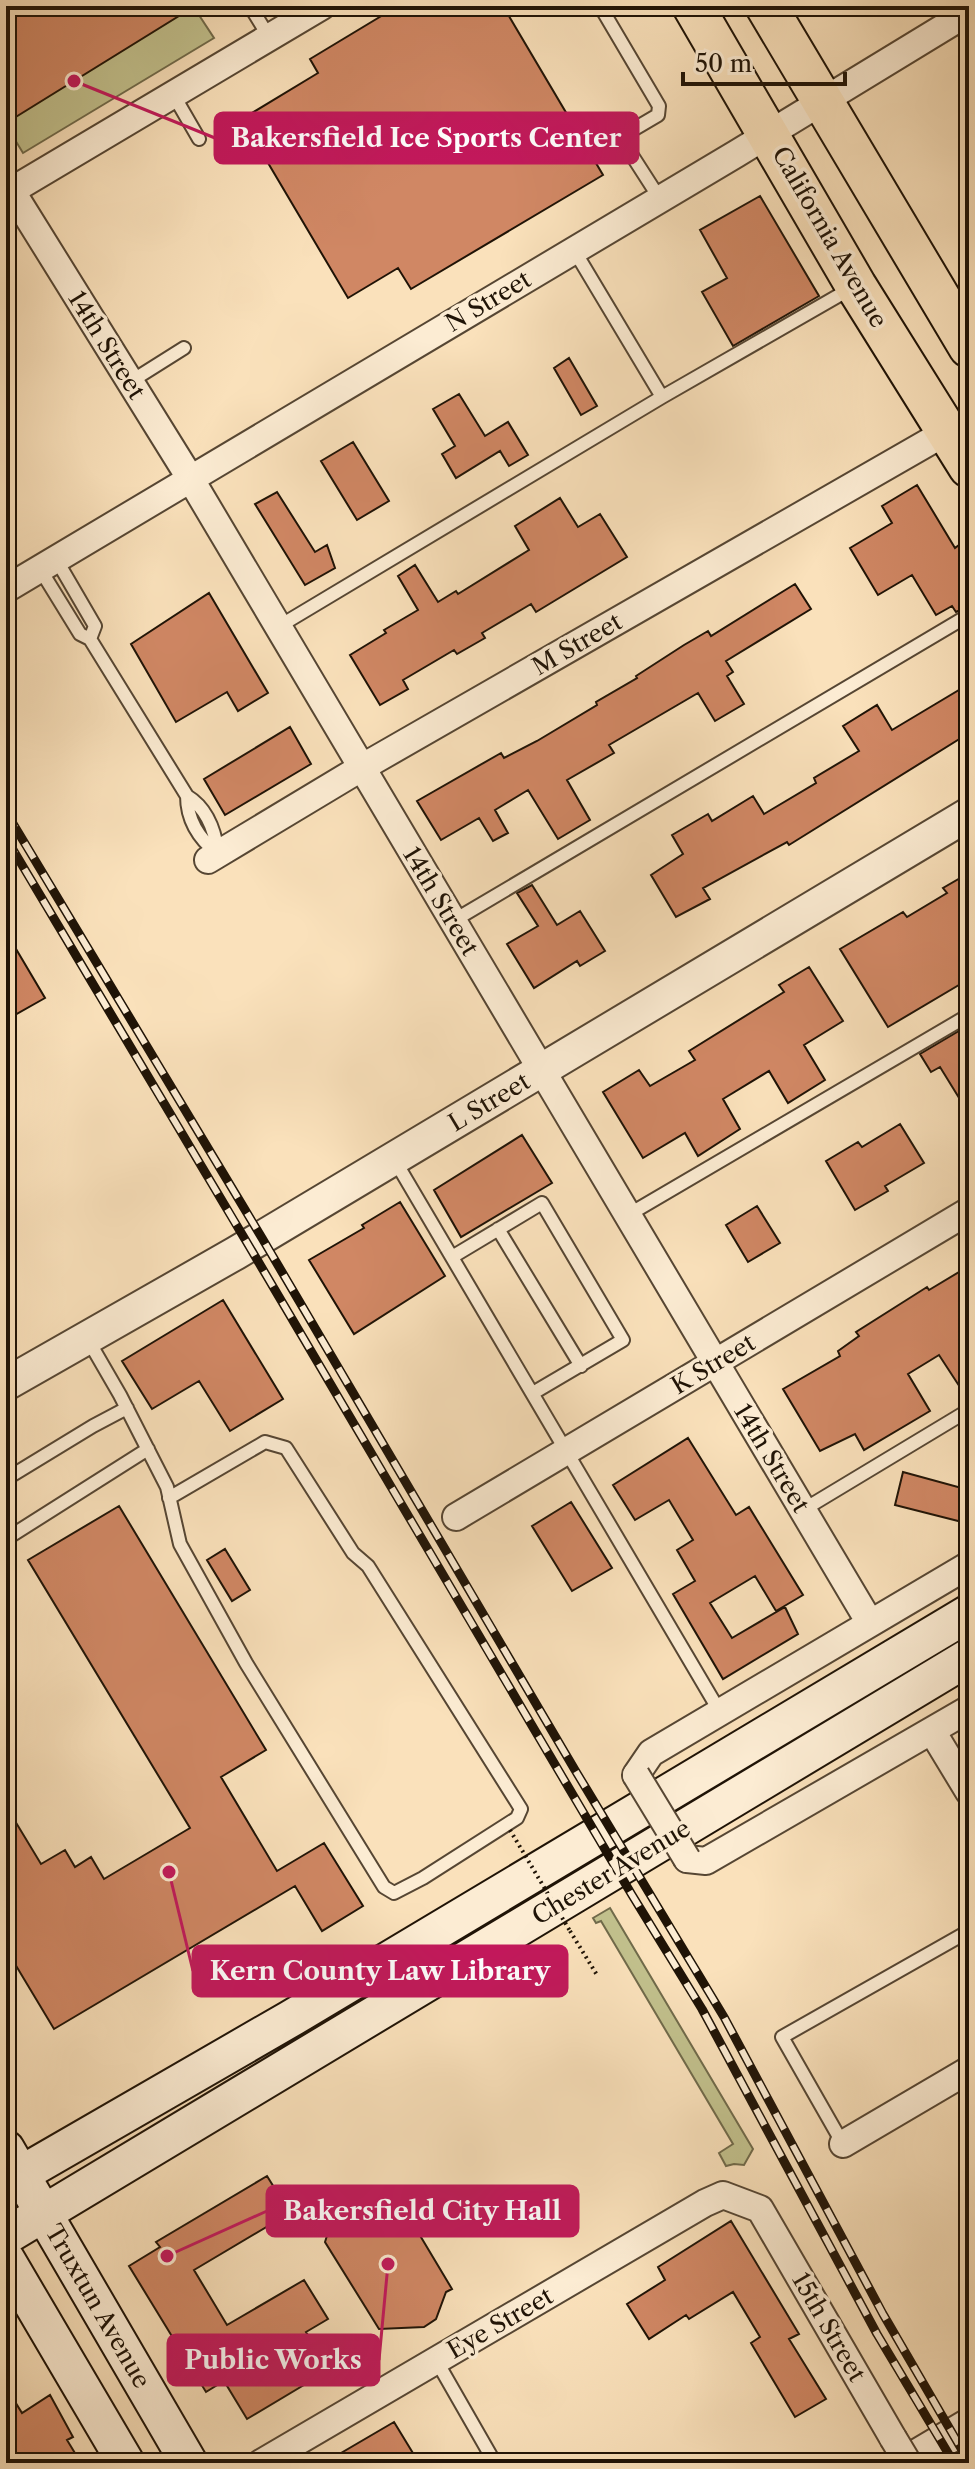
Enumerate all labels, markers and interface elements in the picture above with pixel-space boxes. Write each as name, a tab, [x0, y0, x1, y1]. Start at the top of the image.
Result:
scale bar	[683, 36, 845, 86]
text: 50 m	[695, 49, 752, 78]
callout: Bakersfield Ice Sports Center	[215, 113, 638, 163]
text: Bakersfield Ice Sports Center	[231, 122, 622, 154]
street label: California Avenue	[766, 141, 894, 333]
street label: N Street	[440, 264, 536, 338]
street label: 14th Street	[62, 286, 152, 405]
street label: M Street	[527, 607, 627, 681]
street label: 14th Street	[397, 841, 485, 961]
street label: L Street	[443, 1066, 535, 1137]
street label: K Street	[666, 1327, 761, 1400]
street label: 14th Street	[728, 1398, 816, 1518]
street label: Chester Avenue	[527, 1813, 695, 1931]
callout: Kern County Law Library	[193, 1946, 567, 1996]
text: Kern County Law Library	[210, 1955, 551, 1987]
callout: Bakersfield City Hall	[267, 2186, 578, 2236]
text: Bakersfield City Hall	[283, 2195, 561, 2227]
street label: Truxtun Avenue	[39, 2219, 157, 2393]
street label: 15th Street	[786, 2267, 872, 2387]
street label: Eye Street	[442, 2281, 558, 2365]
callout: Public Works	[168, 2335, 379, 2385]
text: Public Works	[184, 2344, 362, 2376]

